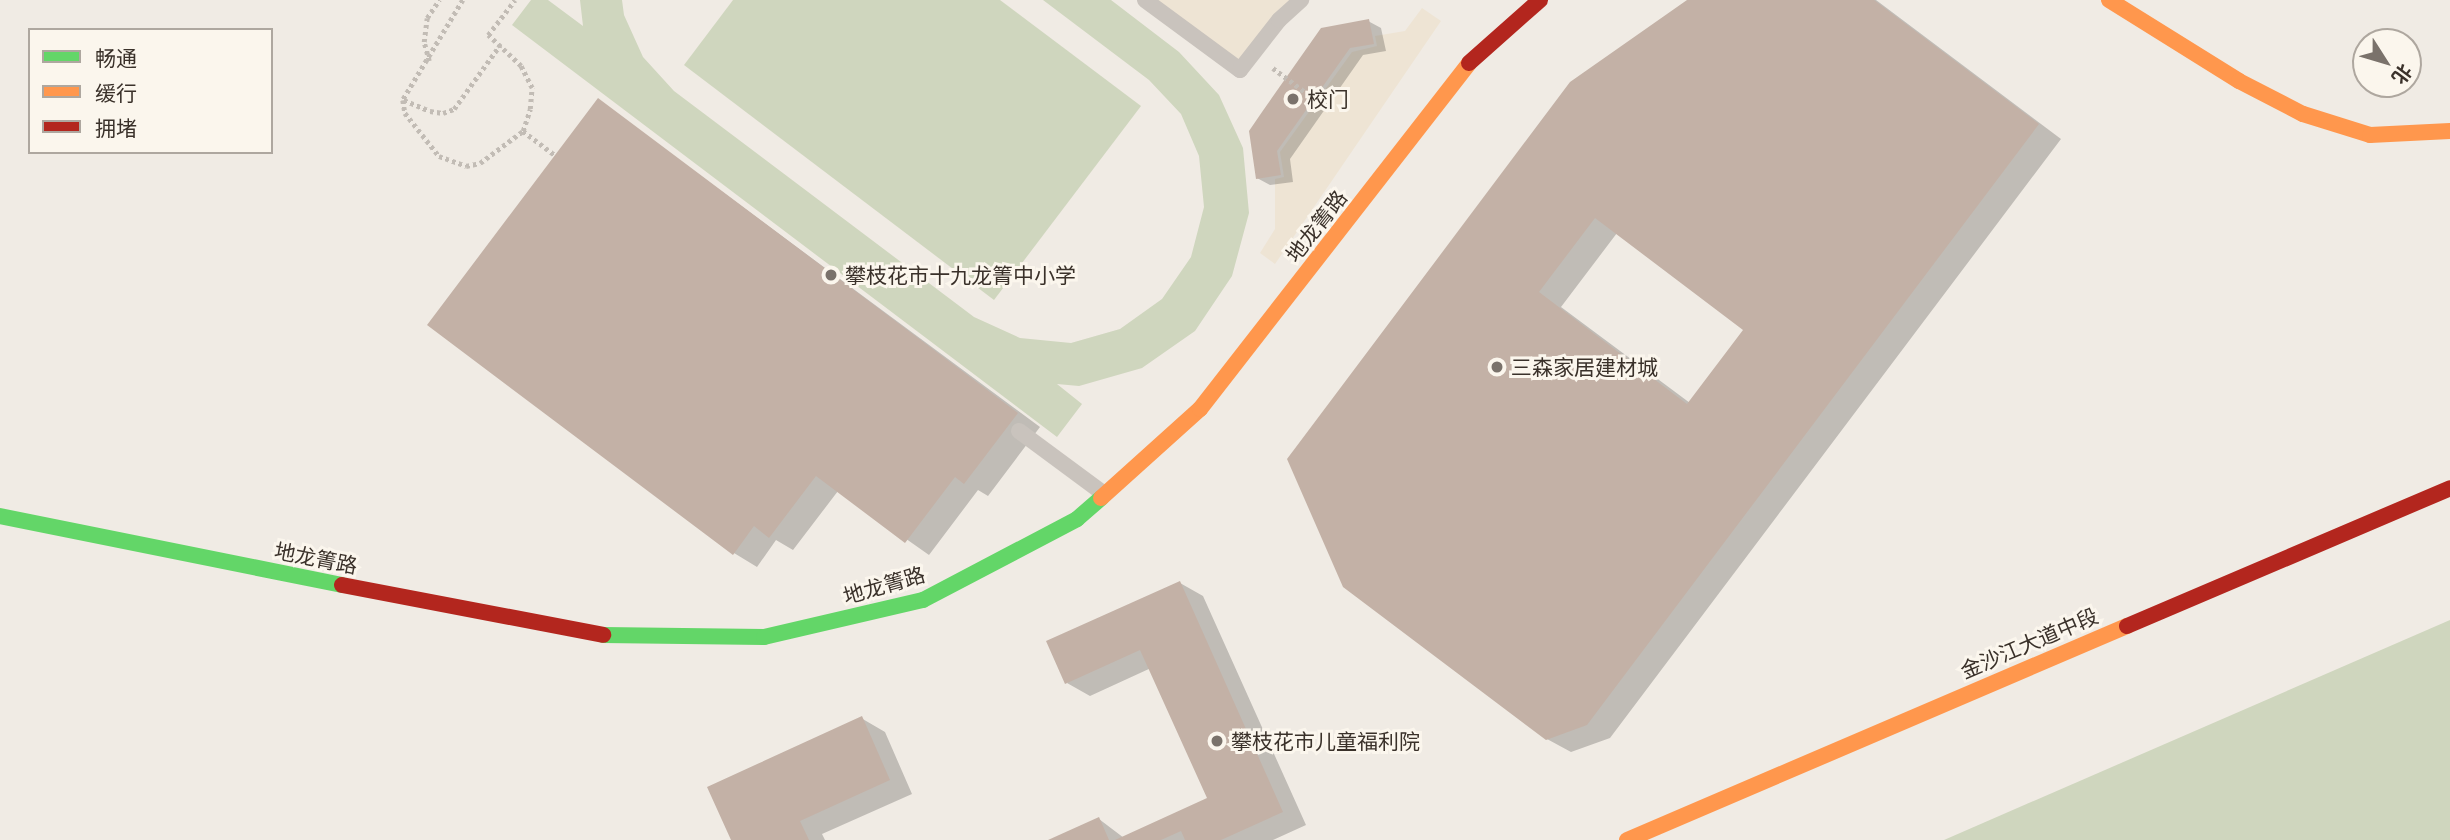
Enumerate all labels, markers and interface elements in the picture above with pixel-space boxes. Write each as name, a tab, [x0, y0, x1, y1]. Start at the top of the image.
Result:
legend	[28, 28, 273, 154]
north arrow	[2352, 28, 2422, 98]
text: 畅通	[95, 45, 137, 71]
text: 北	[2388, 60, 2417, 89]
text: 缓行	[95, 80, 137, 106]
place label: 校门	[1307, 86, 1349, 112]
marker: 校门	[1285, 91, 1301, 107]
text: 拥堵	[95, 115, 137, 141]
street label: 地龙箐路	[1280, 185, 1352, 267]
place label: 攀枝花市十九龙箐中小学	[845, 262, 1076, 288]
marker: 攀枝花市十九龙箐中小学	[823, 267, 839, 283]
place label: 三森家居建材城	[1511, 354, 1658, 380]
marker: 三森家居建材城	[1489, 359, 1505, 375]
street label: 地龙箐路	[272, 538, 360, 578]
street label: 地龙箐路	[840, 561, 928, 609]
street label: 金沙江大道中段	[1956, 603, 2102, 683]
place label: 攀枝花市儿童福利院	[1231, 728, 1420, 754]
marker: 攀枝花市儿童福利院	[1209, 733, 1225, 749]

